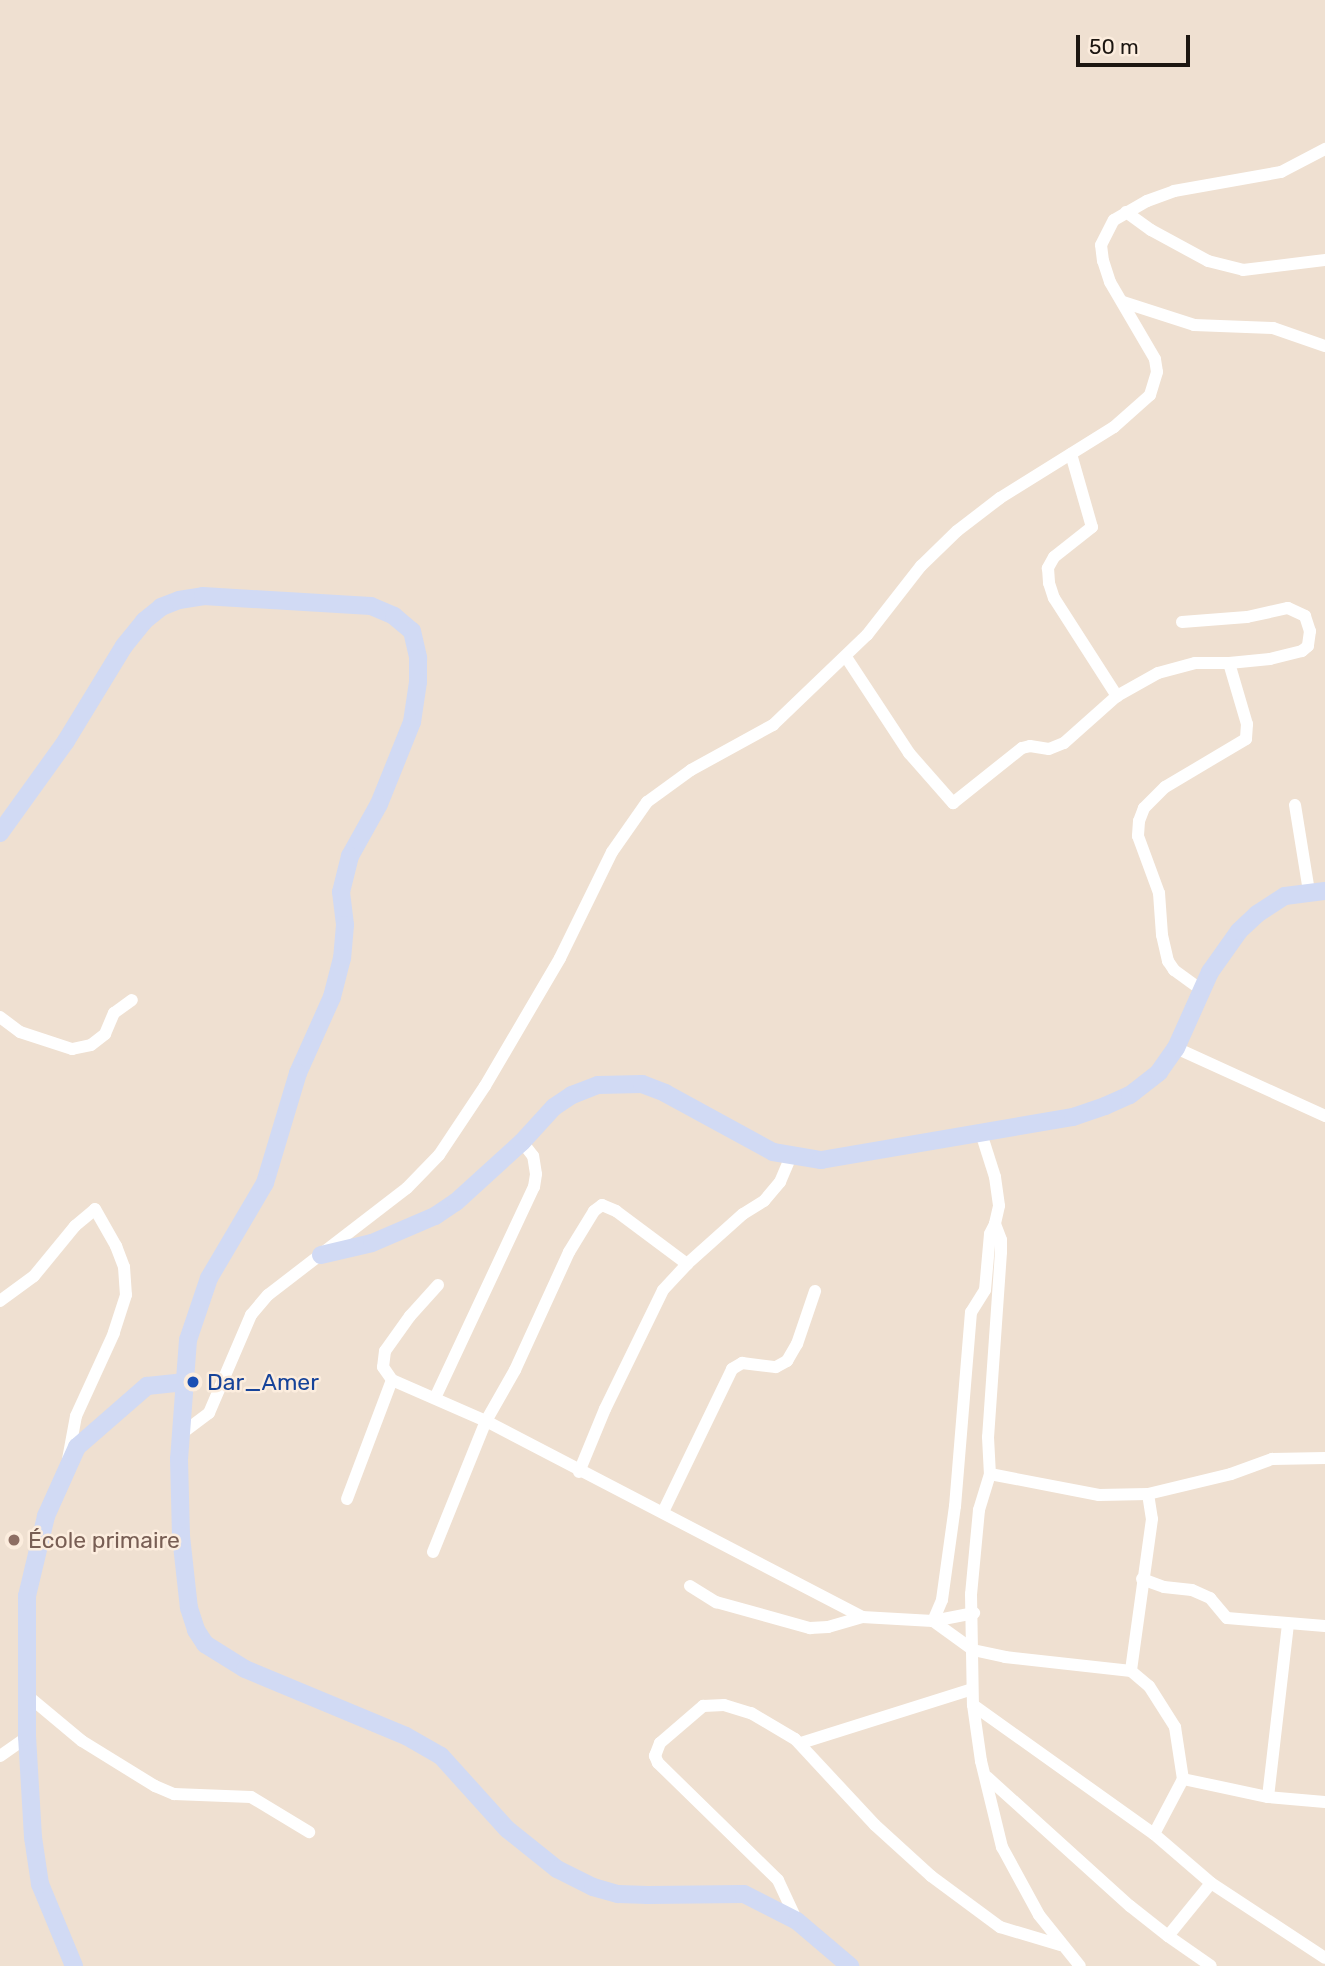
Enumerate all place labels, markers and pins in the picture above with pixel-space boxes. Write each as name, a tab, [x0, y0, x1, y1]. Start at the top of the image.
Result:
place label: Dar_Amer	[207, 1368, 319, 1396]
marker: Dar_Amer	[185, 1374, 201, 1390]
place label: École primaire	[28, 1526, 180, 1554]
marker: École primaire	[6, 1532, 22, 1548]

